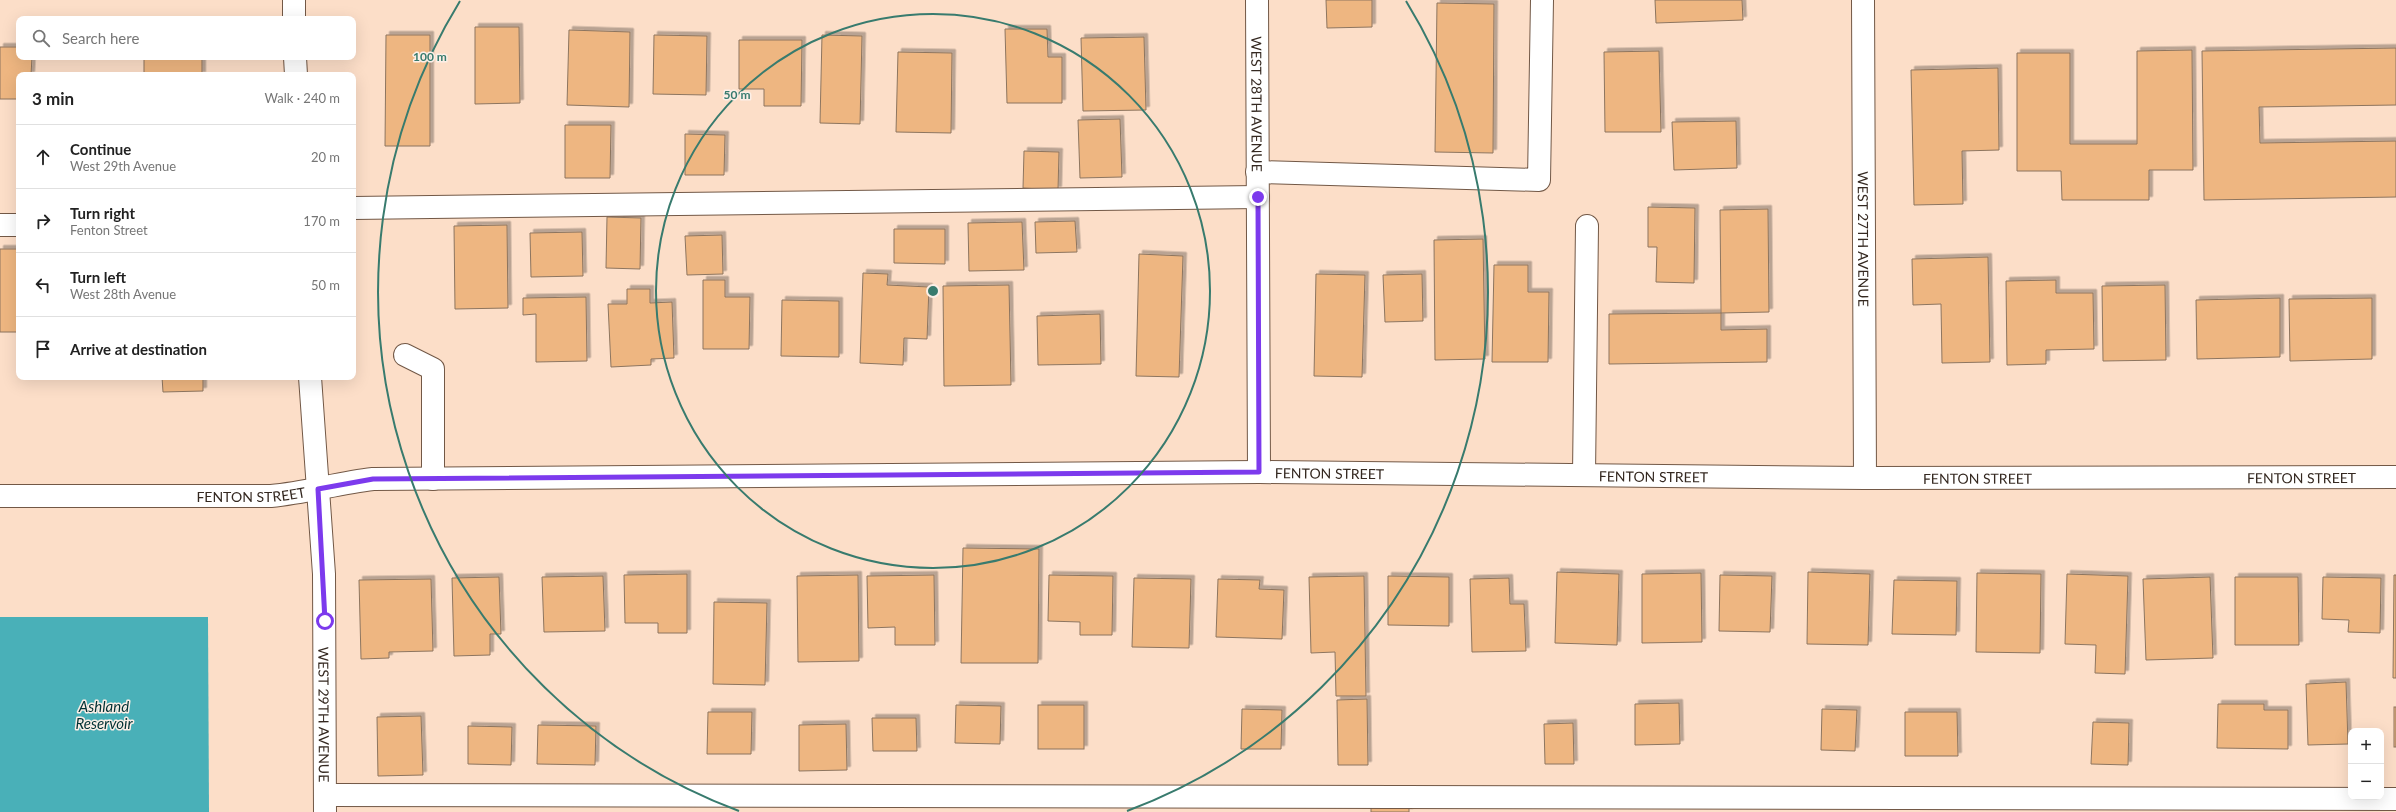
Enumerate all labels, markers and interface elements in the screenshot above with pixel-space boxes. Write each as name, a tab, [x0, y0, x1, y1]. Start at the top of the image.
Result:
search box	[16, 16, 356, 60]
icon: search	[30, 27, 52, 49]
text: Search here	[62, 29, 139, 47]
street label: WEST 28TH AVENUE	[1249, 36, 1266, 172]
text: 100 m	[413, 49, 447, 64]
text: 50 m	[724, 87, 750, 102]
text: 3 min	[32, 88, 74, 109]
text: Walk · 240 m	[264, 90, 340, 106]
text: Continue	[70, 140, 131, 158]
icon: ahead	[32, 146, 54, 168]
text: 20 m	[311, 149, 340, 165]
text: West 29th Avenue	[70, 158, 176, 174]
street label: WEST 27TH AVENUE	[1855, 171, 1873, 307]
route end	[1249, 188, 1267, 206]
text: Turn right	[70, 204, 135, 222]
icon: right	[32, 210, 54, 232]
text: 170 m	[303, 213, 340, 229]
text: Fenton Street	[70, 222, 148, 238]
text: Turn left	[70, 268, 126, 286]
icon: left	[32, 274, 54, 296]
text: 50 m	[311, 277, 340, 293]
centre of rings	[926, 284, 940, 298]
text: West 28th Avenue	[70, 286, 176, 302]
icon: arrive	[32, 338, 54, 360]
text: Arrive at destination	[70, 340, 207, 358]
street label: FENTON STREET	[1275, 464, 1385, 482]
street label: FENTON STREET	[1599, 467, 1709, 485]
street label: FENTON STREET	[1923, 469, 2033, 486]
street label: FENTON STREET	[2247, 469, 2357, 486]
street label: FENTON STREET	[196, 483, 307, 505]
route start	[316, 612, 334, 630]
street label: WEST 29TH AVENUE	[316, 647, 333, 782]
water label: Ashland Reservoir	[75, 697, 133, 732]
map controls	[2348, 728, 2384, 800]
button: +	[2348, 728, 2384, 764]
button: −	[2348, 764, 2384, 800]

